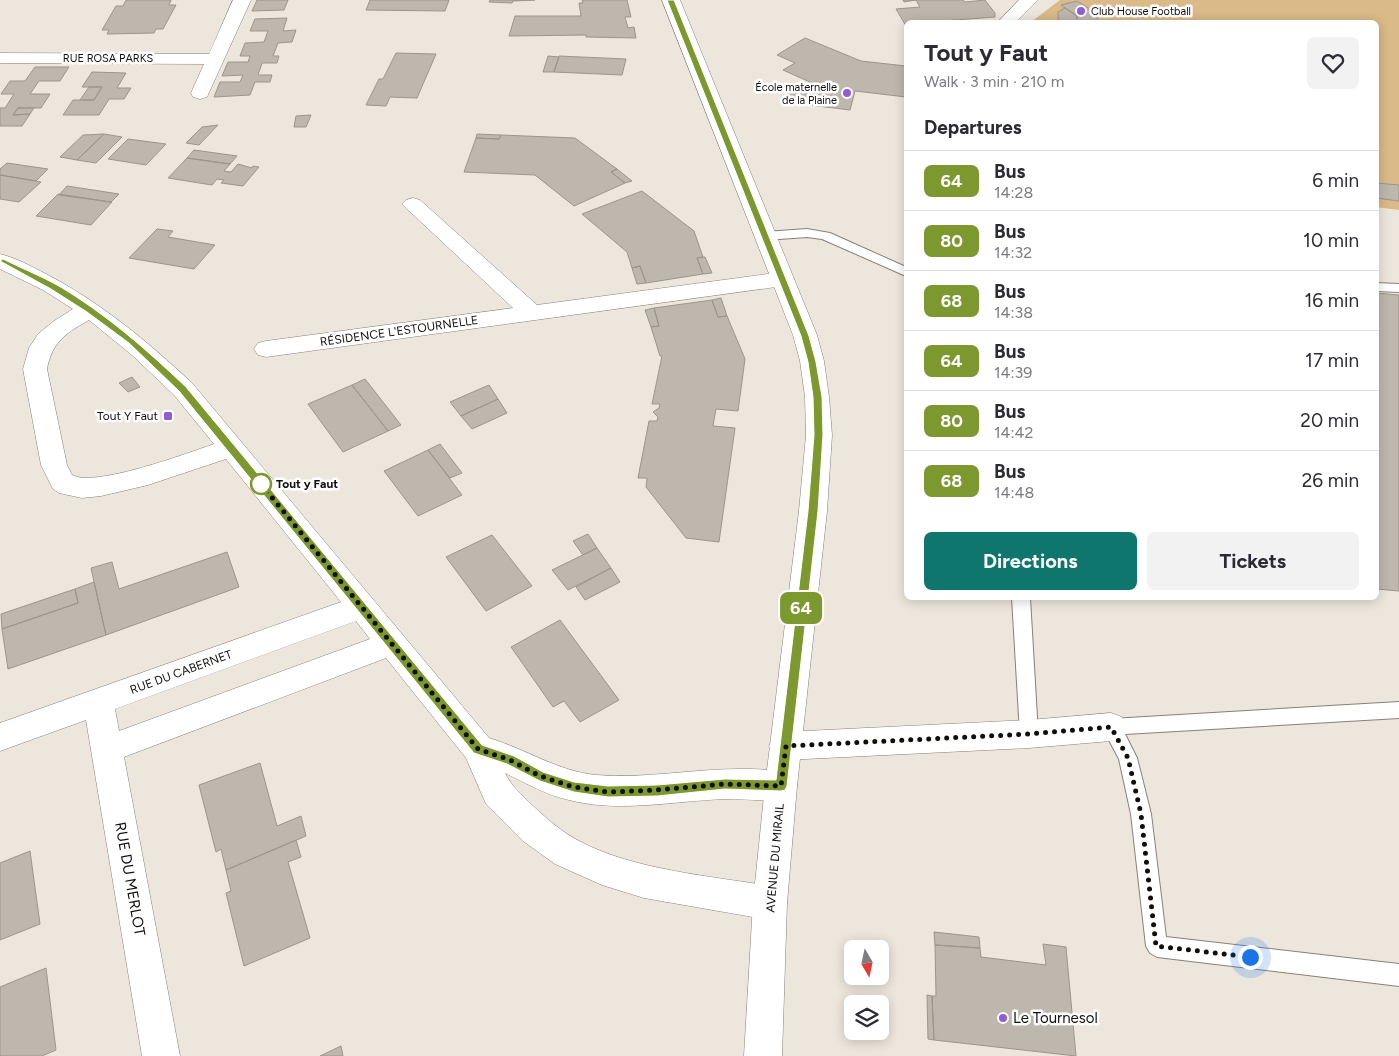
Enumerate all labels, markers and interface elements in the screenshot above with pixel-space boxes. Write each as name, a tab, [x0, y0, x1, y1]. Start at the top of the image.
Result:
marker: Club House Football	[1075, 5, 1087, 17]
place label: Club House Football	[1091, 5, 1191, 18]
button: heart	[1307, 37, 1359, 89]
text: Tout y Faut	[924, 38, 1048, 67]
street label: RUE ROSA PARKS	[63, 52, 153, 65]
text: Walk · 3 min · 210 m	[924, 72, 1064, 91]
place label: École maternelle de la Plaine	[755, 81, 837, 107]
marker: École maternelle de la Plaine	[841, 87, 853, 99]
text: Departures	[924, 116, 1022, 139]
text: Bus	[994, 160, 1025, 183]
text: 6 min	[1312, 169, 1359, 192]
text: 64	[941, 170, 962, 192]
text: 14:28	[994, 183, 1033, 202]
text: Bus	[994, 220, 1025, 243]
text: 10 min	[1303, 229, 1359, 252]
text: 80	[940, 230, 963, 252]
text: 14:32	[994, 243, 1032, 262]
text: Bus	[994, 280, 1025, 303]
text: 16 min	[1305, 289, 1359, 312]
text: 68	[941, 290, 962, 312]
text: 14:38	[994, 303, 1033, 322]
street label: RÉSIDENCE L'ESTOURNELLE	[319, 313, 479, 349]
text: Bus	[994, 340, 1025, 363]
text: 17 min	[1305, 349, 1359, 372]
text: 64	[941, 350, 962, 372]
text: 14:39	[994, 363, 1032, 382]
text: Bus	[994, 400, 1025, 423]
place label: Tout Y Faut	[97, 409, 158, 423]
text: 20 min	[1300, 409, 1359, 432]
marker: Tout Y Faut	[162, 410, 174, 422]
text: 80	[940, 410, 963, 432]
text: 14:42	[994, 423, 1033, 442]
text: Bus	[994, 460, 1025, 483]
text: 26 min	[1302, 469, 1359, 492]
text: 68	[941, 470, 962, 492]
marker: Tout y Faut	[250, 473, 272, 495]
place label: Tout y Faut	[276, 477, 338, 491]
text: 14:48	[994, 483, 1034, 502]
button: Directions	[924, 532, 1137, 590]
button: Tickets	[1147, 532, 1359, 590]
line badge: 64	[778, 592, 824, 624]
text: 64	[790, 597, 812, 619]
street label: RUE DU CABERNET	[128, 647, 234, 697]
street label: AVENUE DU MIRAIL	[763, 802, 787, 913]
street label: RUE DU MERLOT	[111, 821, 149, 938]
north arrow	[844, 940, 889, 985]
map controls	[844, 940, 889, 1040]
your location	[1238, 945, 1263, 970]
button: layers	[844, 995, 889, 1040]
place label: Le Tournesol	[1013, 1009, 1098, 1027]
marker: Le Tournesol	[997, 1012, 1009, 1024]

